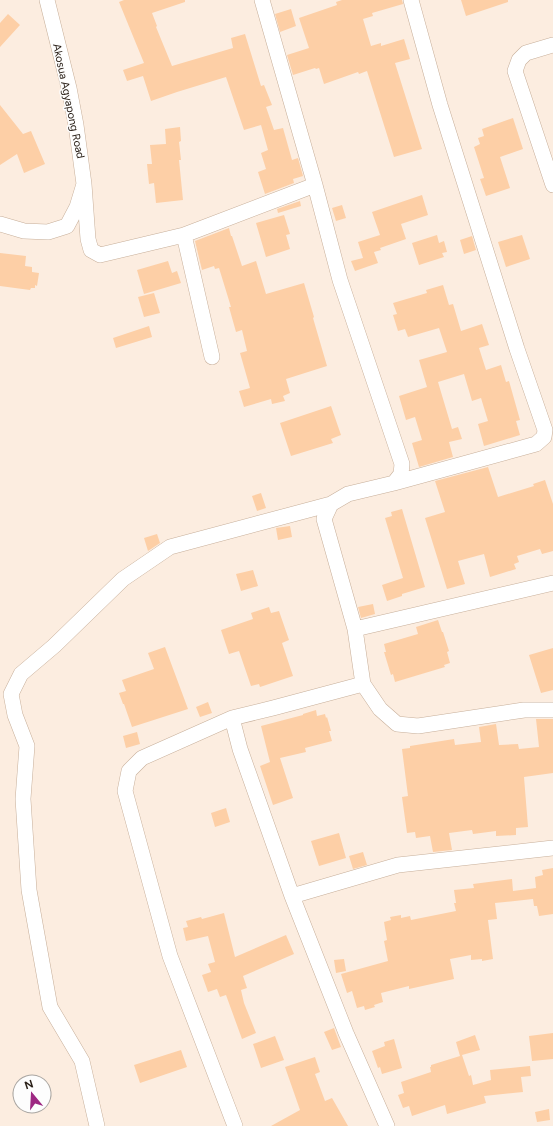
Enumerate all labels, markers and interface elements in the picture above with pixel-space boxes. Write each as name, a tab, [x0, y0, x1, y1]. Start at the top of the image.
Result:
street label: Akosua Agyapong Road	[50, 42, 87, 160]
north arrow	[12, 1074, 52, 1114]
text: N	[23, 1077, 35, 1092]

